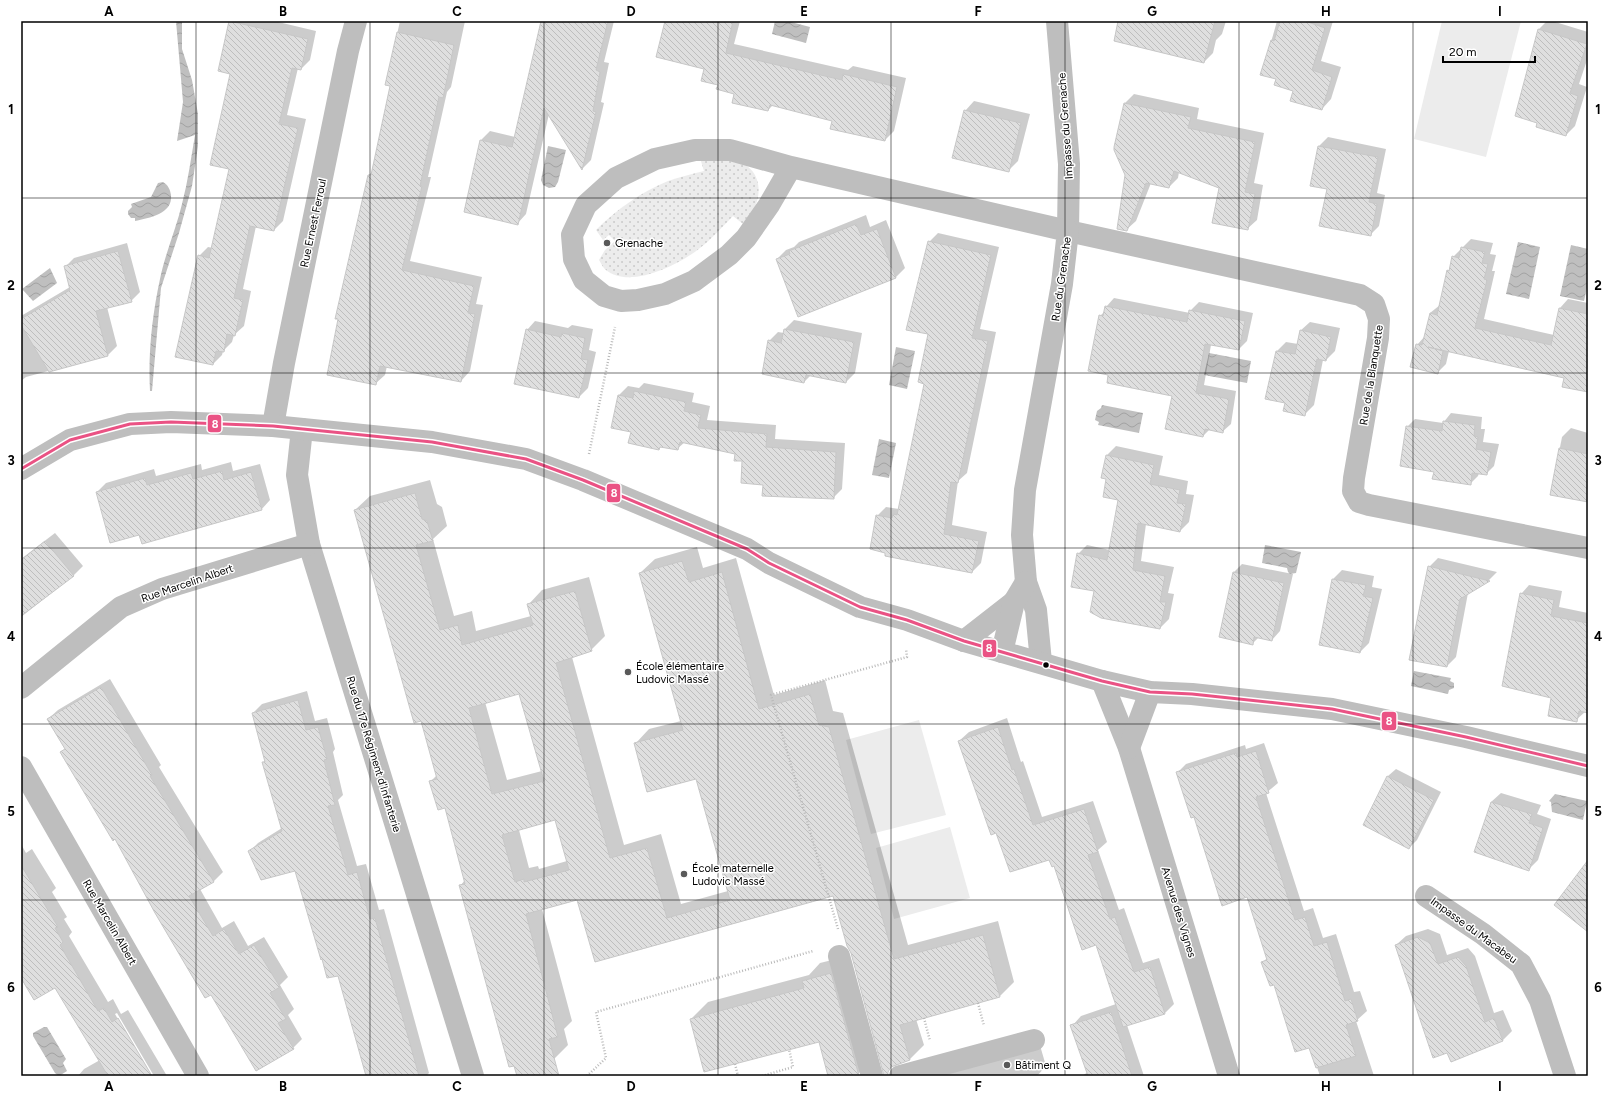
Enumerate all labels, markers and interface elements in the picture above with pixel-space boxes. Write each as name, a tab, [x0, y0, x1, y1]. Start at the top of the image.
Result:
text: A	[104, 4, 114, 19]
text: B	[279, 4, 287, 19]
text: C	[452, 4, 462, 19]
text: D	[626, 4, 636, 19]
text: E	[800, 4, 808, 19]
text: F	[974, 4, 982, 19]
text: G	[1147, 4, 1157, 19]
text: H	[1321, 4, 1331, 19]
text: I	[1498, 4, 1502, 19]
scale bar	[1443, 38, 1535, 64]
text: 20 m	[1449, 45, 1477, 59]
street label: Impasse du Grenache	[1055, 72, 1076, 180]
text: 1	[8, 102, 14, 117]
text: 1	[1595, 102, 1601, 117]
street label: Rue Ernest Ferroul	[298, 178, 329, 269]
street label: Rue du Grenache	[1049, 236, 1074, 322]
place label: Grenache	[615, 237, 663, 250]
marker: Grenache	[602, 238, 612, 248]
text: 2	[7, 278, 15, 293]
text: 2	[1594, 278, 1602, 293]
street label: Rue de la Blanquette	[1357, 324, 1386, 426]
line badge: 8	[207, 414, 222, 433]
text: 8	[212, 418, 219, 431]
text: 3	[7, 453, 15, 468]
text: 3	[1594, 453, 1602, 468]
line badge: 8	[606, 483, 621, 503]
text: 8	[611, 487, 618, 500]
street label: Rue Marcelin Albert	[139, 562, 235, 605]
text: 4	[7, 629, 15, 644]
text: 4	[1594, 629, 1602, 644]
line badge: 8	[982, 639, 997, 658]
text: 8	[986, 642, 993, 655]
place label: École élémentaire Ludovic Massé	[636, 660, 724, 686]
unlabelled marker	[1041, 660, 1051, 670]
marker: École élémentaire Ludovic Massé	[623, 667, 633, 677]
street label: Rue du 17e Régiment d'Infanterie	[344, 675, 403, 834]
line badge: 8	[1381, 711, 1397, 731]
text: 8	[1386, 715, 1393, 728]
text: 5	[7, 804, 15, 819]
text: 5	[1594, 804, 1602, 819]
place label: École maternelle Ludovic Massé	[692, 862, 774, 888]
street label: Avenue des Vignes	[1159, 865, 1198, 959]
marker: École maternelle Ludovic Massé	[679, 869, 689, 879]
street label: Rue Marcelin Albert	[80, 877, 139, 967]
street label: Impasse du Macabeu	[1428, 895, 1520, 966]
text: 6	[7, 980, 15, 995]
text: 6	[1594, 980, 1602, 995]
place label: Bâtiment Q	[1015, 1059, 1071, 1072]
marker: Bâtiment Q	[1002, 1060, 1012, 1070]
text: A	[104, 1079, 114, 1094]
text: B	[279, 1079, 287, 1094]
text: C	[452, 1079, 462, 1094]
text: D	[626, 1079, 636, 1094]
text: E	[800, 1079, 808, 1094]
text: F	[974, 1079, 982, 1094]
text: G	[1147, 1079, 1157, 1094]
text: H	[1321, 1079, 1331, 1094]
text: I	[1498, 1079, 1502, 1094]

